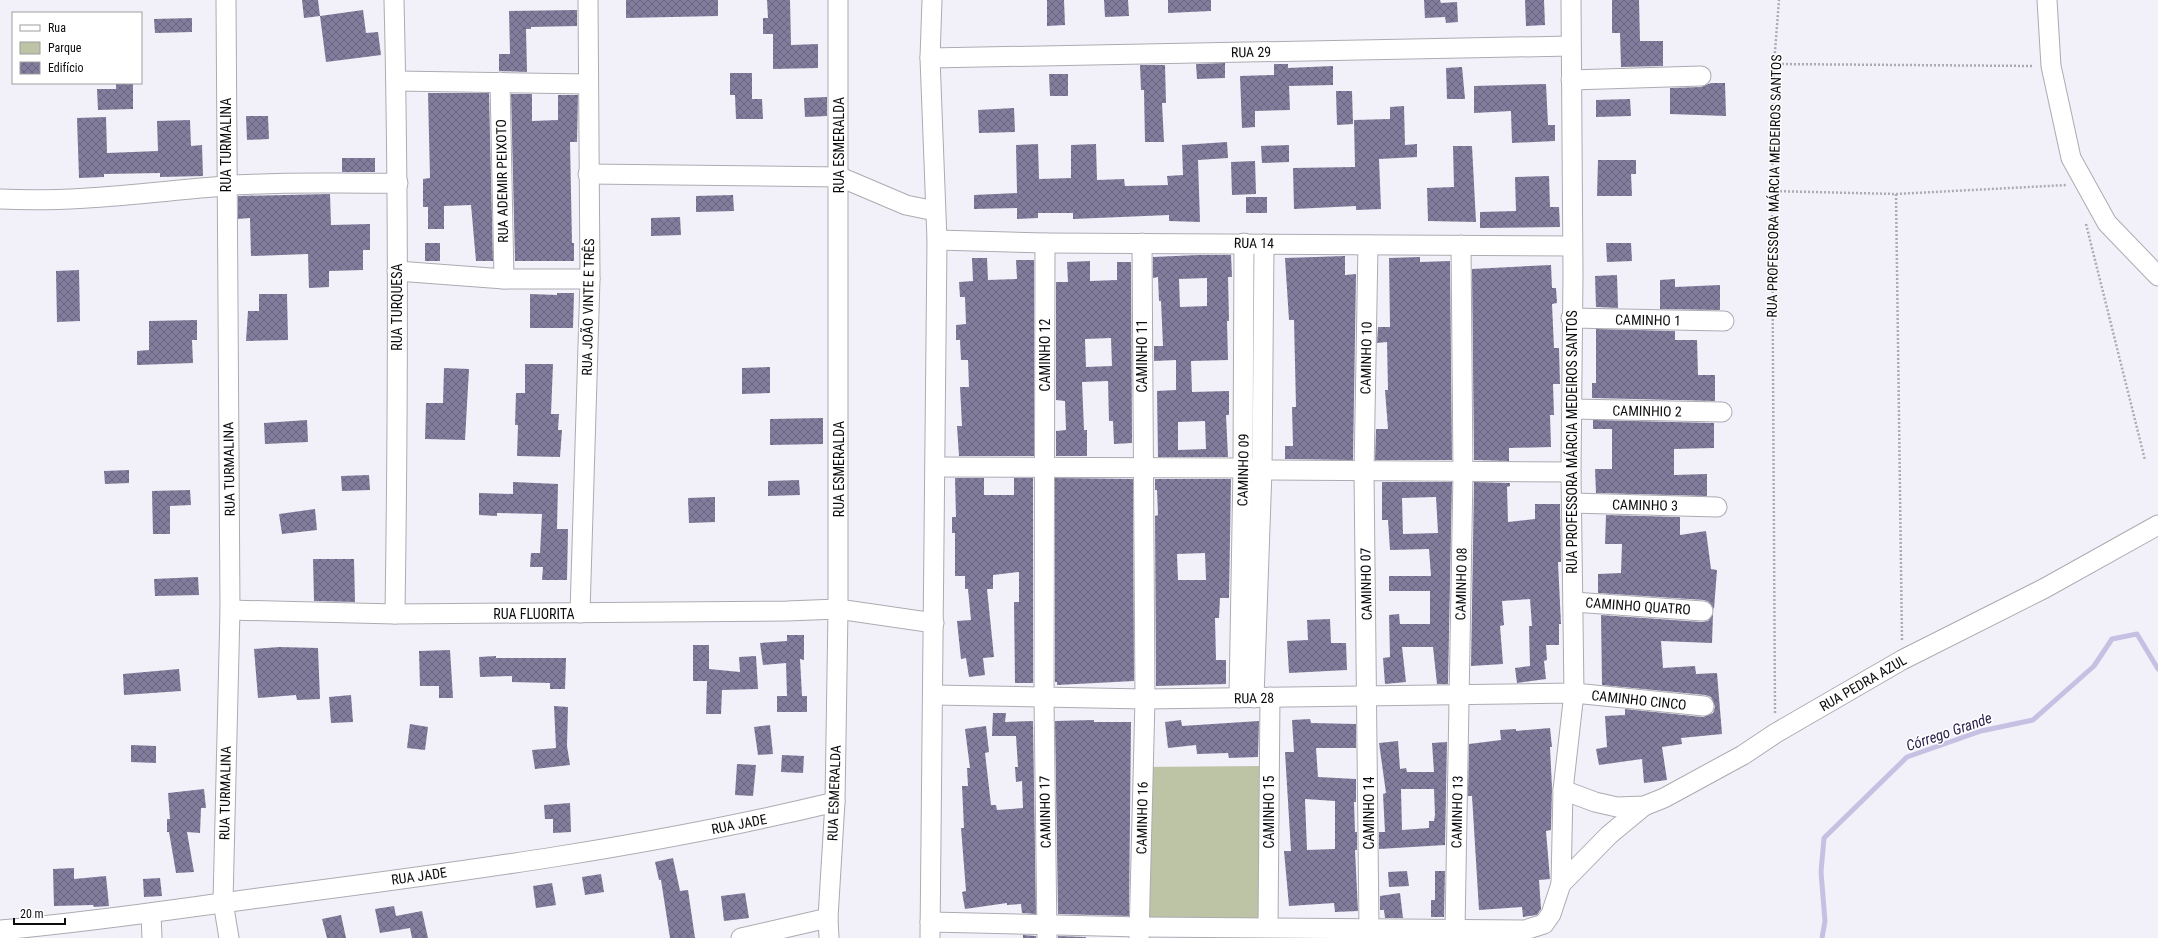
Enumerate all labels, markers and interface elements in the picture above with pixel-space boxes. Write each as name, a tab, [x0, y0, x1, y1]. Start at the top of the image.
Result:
legend	[12, 12, 142, 84]
text: Rua	[48, 21, 66, 35]
text: Parque	[48, 41, 82, 55]
street label: RUA 29	[1231, 44, 1271, 60]
street label: RUA PROFESSORA MÁRCIA MEDEIROS SANTOS	[1763, 54, 1784, 318]
text: Edifício	[48, 61, 84, 75]
street label: RUA ESMERALDA	[831, 97, 847, 193]
street label: RUA TURMALINA	[218, 98, 234, 192]
street label: RUA ADEMIR PEIXOTO	[493, 119, 511, 243]
street label: RUA 14	[1234, 235, 1274, 251]
street label: RUA JOÃO VINTE E TRÊS	[578, 238, 597, 376]
street label: RUA TURQUESA	[389, 263, 405, 351]
street label: RUA PROFESSORA MÁRCIA MEDEIROS SANTOS	[1563, 310, 1580, 574]
street label: CAMINHO 1	[1615, 311, 1681, 329]
street label: CAMINHO 12	[1037, 318, 1053, 391]
street label: CAMINHO 11	[1134, 320, 1150, 392]
street label: CAMINHO 10	[1357, 321, 1375, 395]
street label: CAMINHIO 2	[1612, 402, 1682, 420]
street label: RUA ESMERALDA	[831, 421, 847, 517]
street label: RUA TURMALINA	[220, 422, 238, 516]
street label: CAMINHO 09	[1234, 433, 1252, 507]
street label: CAMINHO 3	[1612, 496, 1678, 514]
street label: CAMINHO 07	[1357, 547, 1375, 621]
street label: CAMINHO 08	[1452, 547, 1470, 621]
street label: CAMINHO QUATRO	[1585, 594, 1691, 618]
street label: RUA FLUORITA	[493, 606, 575, 622]
street label: RUA PEDRA AZUL	[1817, 651, 1910, 714]
street label: CAMINHO CINCO	[1591, 687, 1687, 713]
street label: RUA 28	[1234, 690, 1274, 706]
water label: Córrego Grande	[1904, 709, 1995, 755]
street label: RUA ESMERALDA	[824, 745, 844, 841]
street label: RUA TURMALINA	[216, 746, 234, 840]
street label: CAMINHO 17	[1036, 775, 1054, 849]
street label: CAMINHO 15	[1261, 775, 1277, 848]
street label: CAMINHO 13	[1448, 775, 1466, 849]
street label: CAMINHO 14	[1361, 776, 1377, 849]
street label: CAMINHO 16	[1133, 781, 1151, 855]
street label: RUA JADE	[710, 811, 768, 837]
street label: RUA JADE	[390, 864, 448, 888]
scale bar	[14, 900, 65, 926]
text: 20 m	[20, 907, 44, 921]

